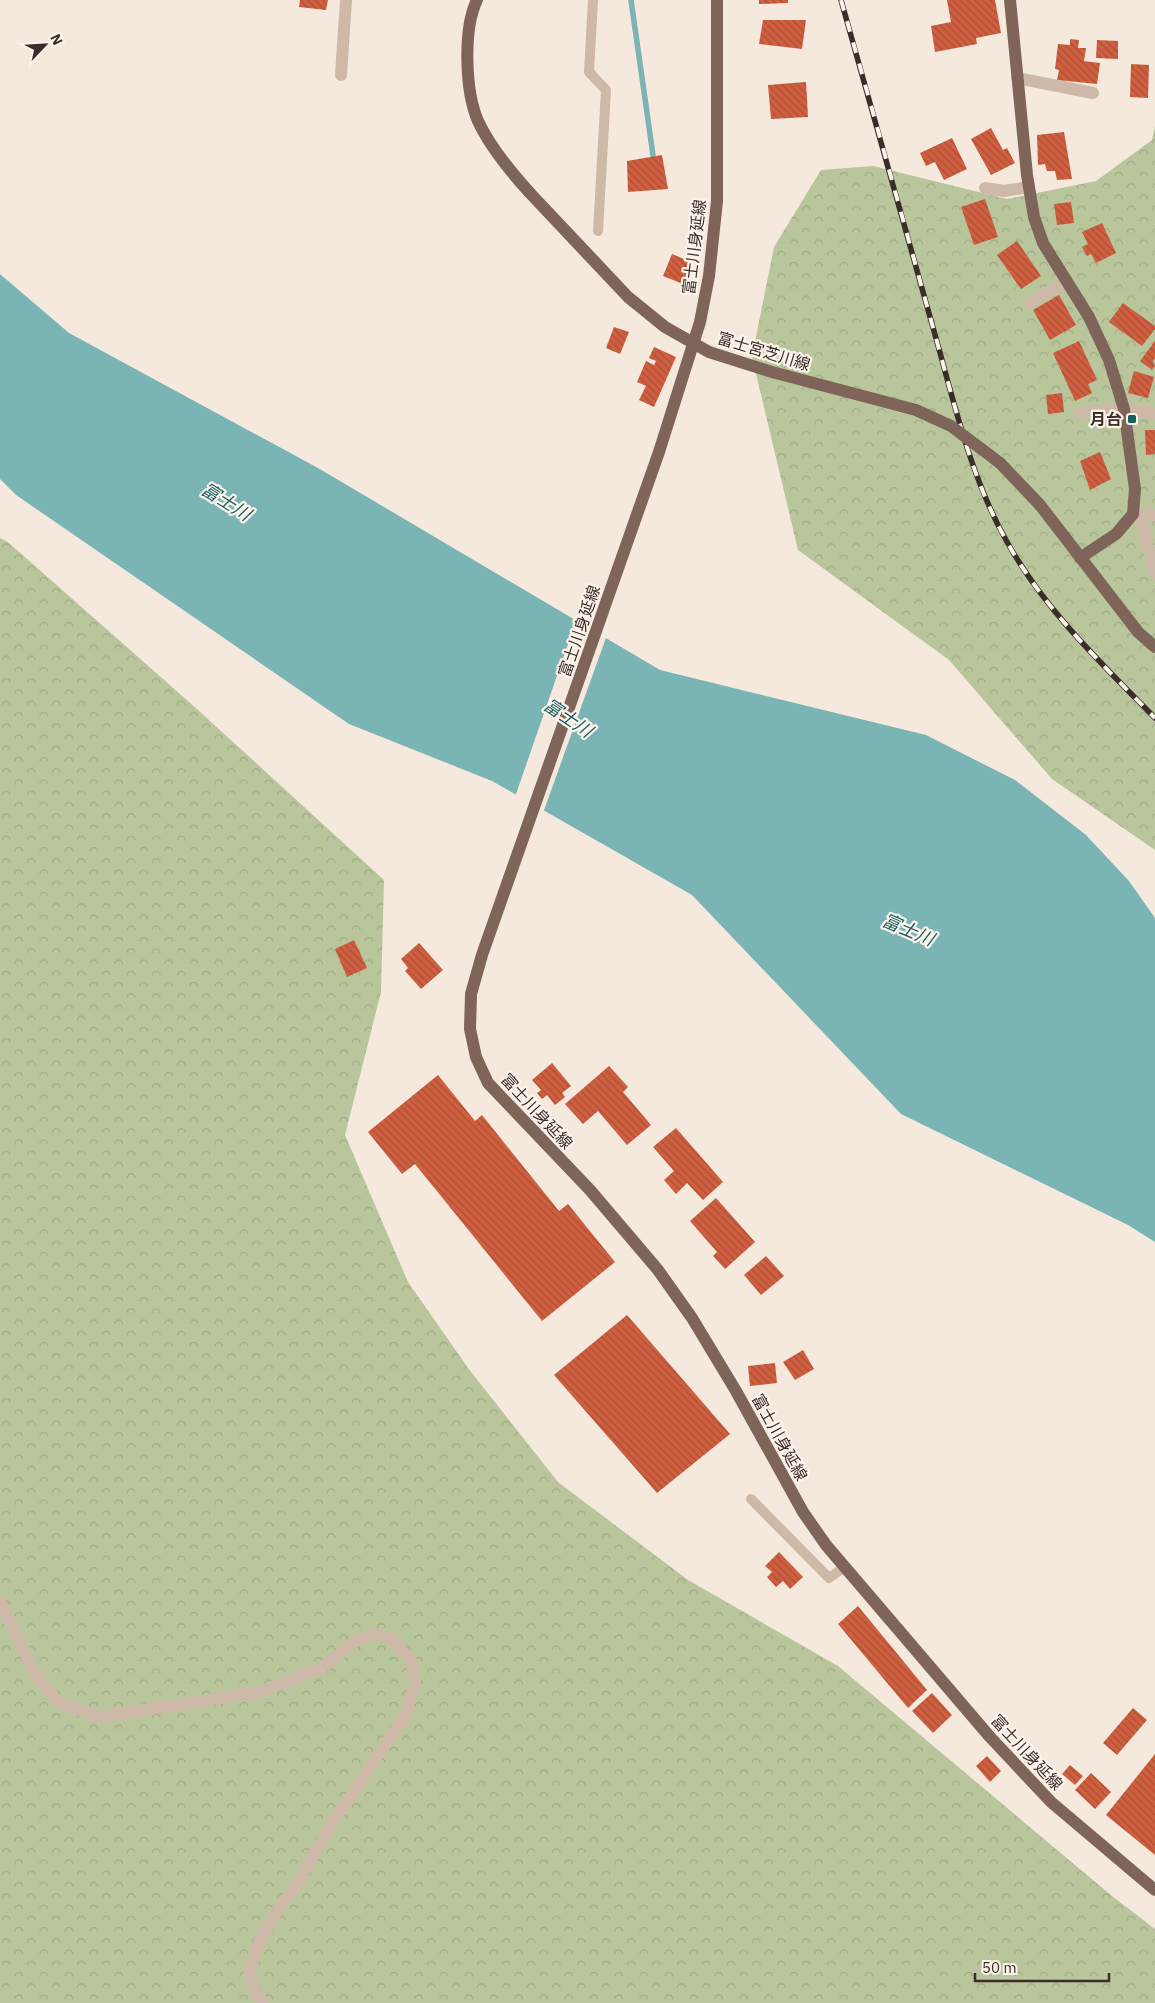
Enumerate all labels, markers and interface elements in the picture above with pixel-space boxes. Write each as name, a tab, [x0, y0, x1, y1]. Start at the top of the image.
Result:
north arrow	[20, 20, 70, 70]
text: N	[46, 31, 67, 48]
street label: 富士川身延線	[678, 198, 710, 296]
street label: 富士宮芝川線	[715, 327, 813, 375]
place label: 月台	[1090, 409, 1122, 429]
marker: 月台	[1126, 413, 1138, 425]
water label: 富士川	[197, 478, 257, 527]
street label: 富士川身延線	[554, 582, 604, 680]
water label: 富士川	[539, 693, 599, 743]
water label: 富士川	[879, 908, 939, 951]
street label: 富士川身延線	[497, 1069, 577, 1153]
street label: 富士川身延線	[748, 1390, 812, 1484]
street label: 富士川身延線	[987, 1710, 1067, 1794]
scale bar	[975, 1950, 1109, 1982]
text: 50 m	[982, 1958, 1017, 1977]

